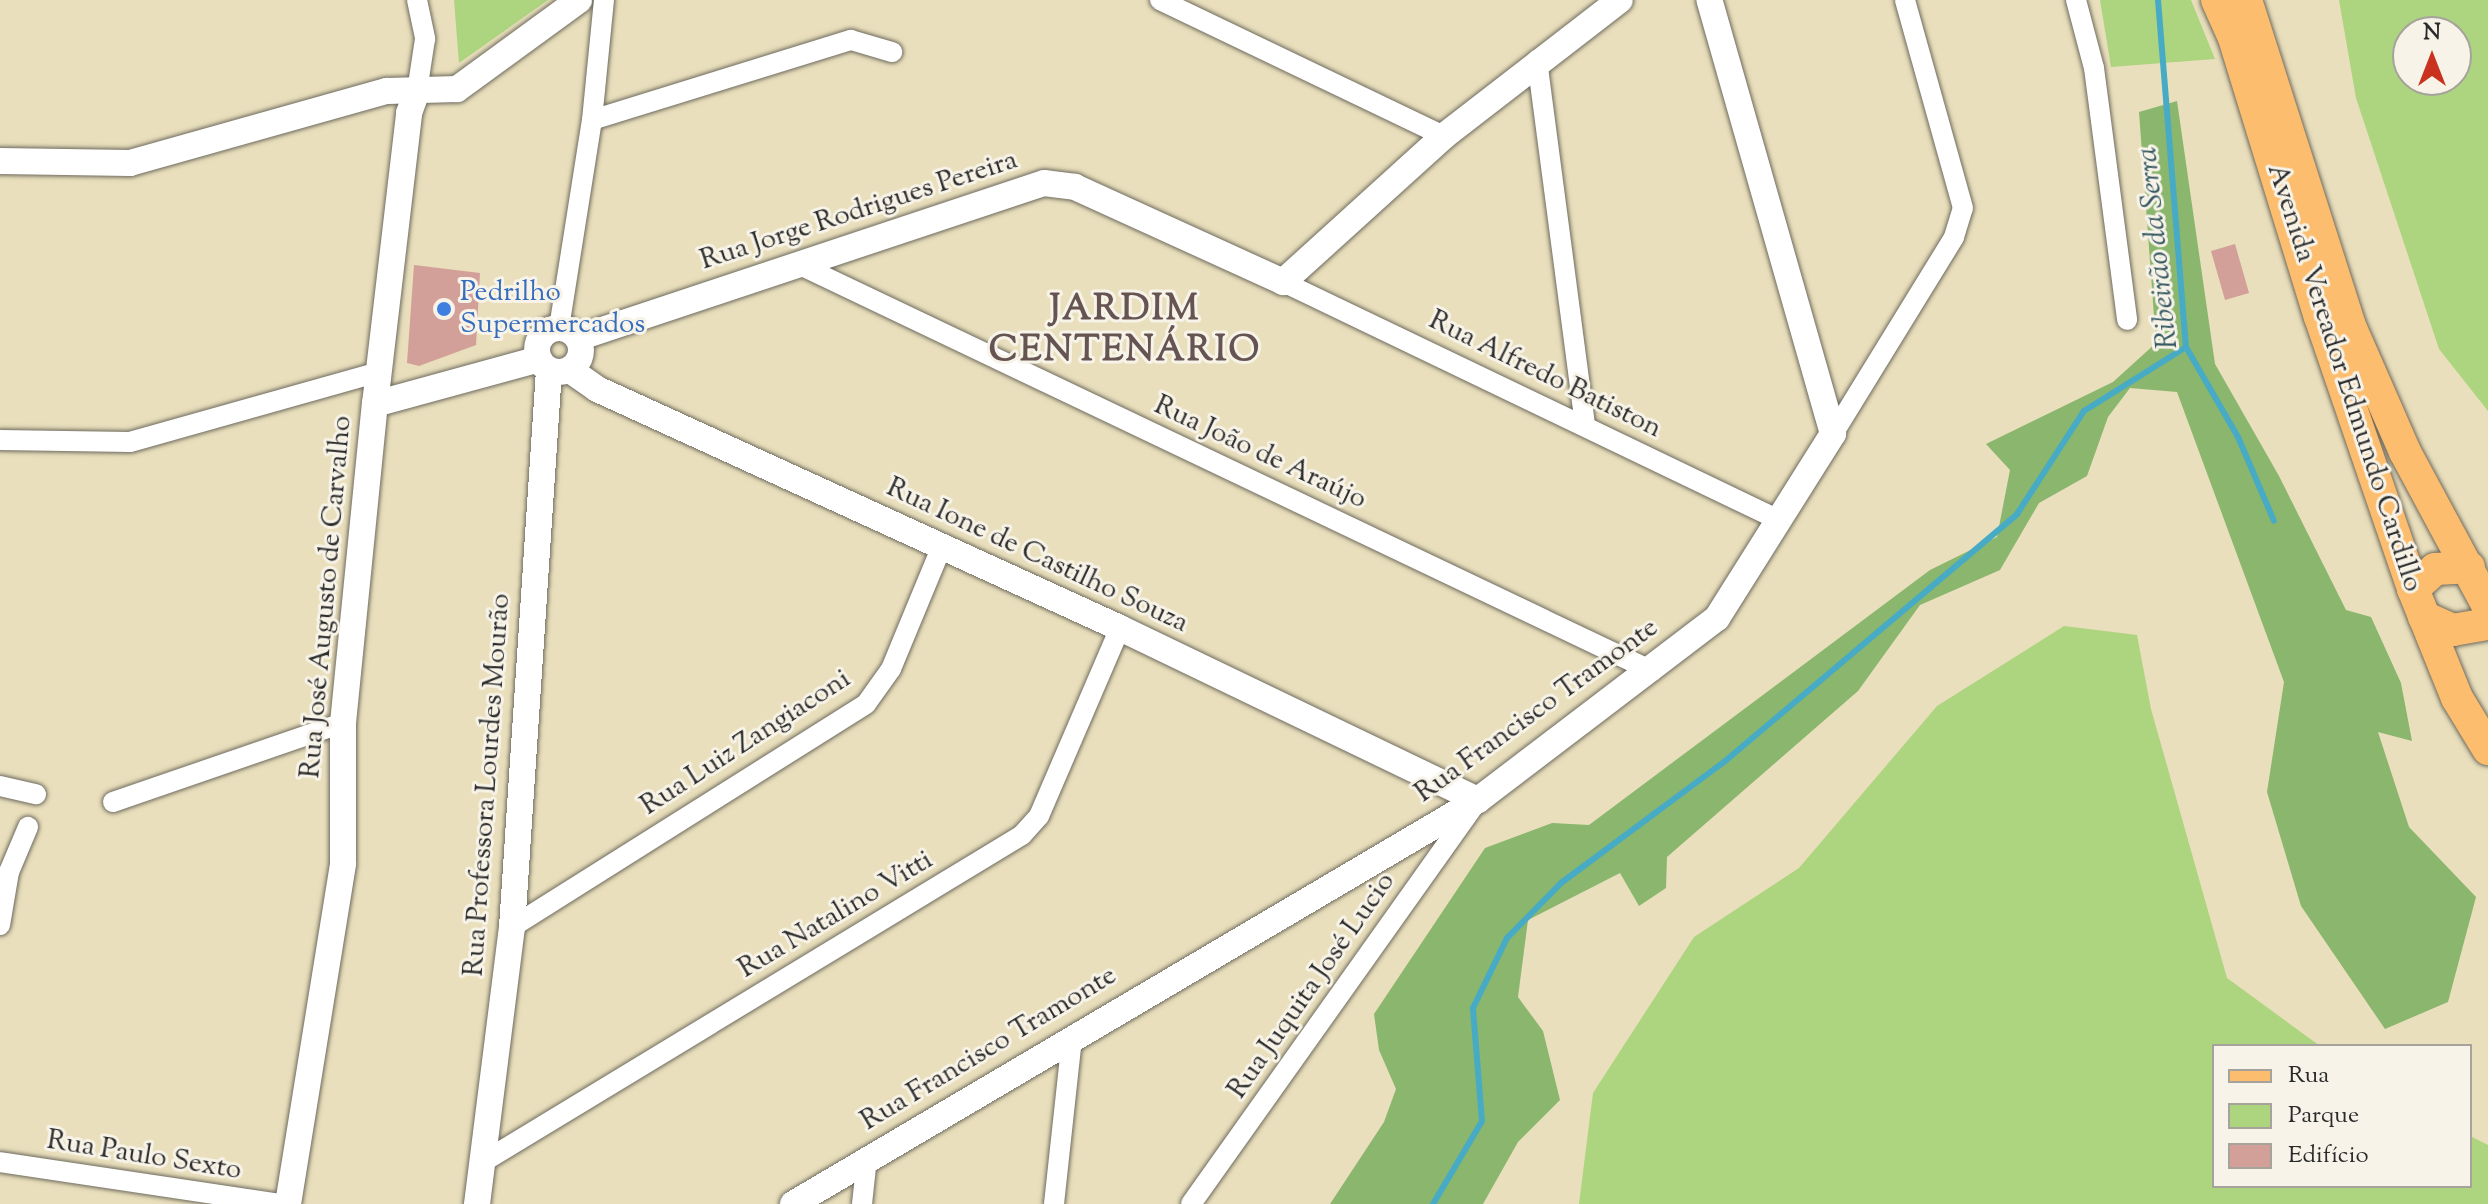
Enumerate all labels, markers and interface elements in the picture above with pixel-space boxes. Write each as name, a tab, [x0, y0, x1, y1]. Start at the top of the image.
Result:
north arrow	[2392, 16, 2472, 96]
text: N	[2423, 18, 2441, 50]
street label: Rua Jorge Rodrigues Pereira	[696, 144, 1022, 278]
water label: Ribeirão da Serra	[2130, 145, 2188, 351]
street label: Avenida Vereador Edmundo Cardillo	[2259, 160, 2429, 596]
place label: Pedrilho Supermercados	[460, 276, 645, 342]
district label: JARDIM CENTENÁRIO	[989, 288, 1261, 373]
marker: Pedrilho Supermercados	[435, 300, 453, 318]
street label: Rua Alfredo Batiston	[1423, 304, 1667, 446]
street label: Rua João de Araújo	[1148, 389, 1372, 517]
street label: Rua José Augusto de Carvalho	[294, 414, 360, 780]
street label: Rua Ione de Castilho Souza	[881, 471, 1193, 641]
street label: Rua Professora Lourdes Mourão	[458, 592, 518, 978]
street label: Rua Francisco Tramonte	[1409, 611, 1665, 811]
street label: Rua Luiz Zangiaconi	[635, 663, 857, 823]
street label: Rua Natalino Vitti	[733, 844, 939, 986]
street label: Rua Juquita José Lucio	[1221, 866, 1403, 1106]
street label: Rua Francisco Tramonte	[855, 959, 1123, 1139]
legend	[2212, 1044, 2472, 1188]
text: Rua	[2288, 1059, 2329, 1093]
text: Parque	[2288, 1099, 2359, 1133]
street label: Rua Paulo Sexto	[44, 1124, 244, 1188]
text: Edifício	[2288, 1139, 2369, 1173]

